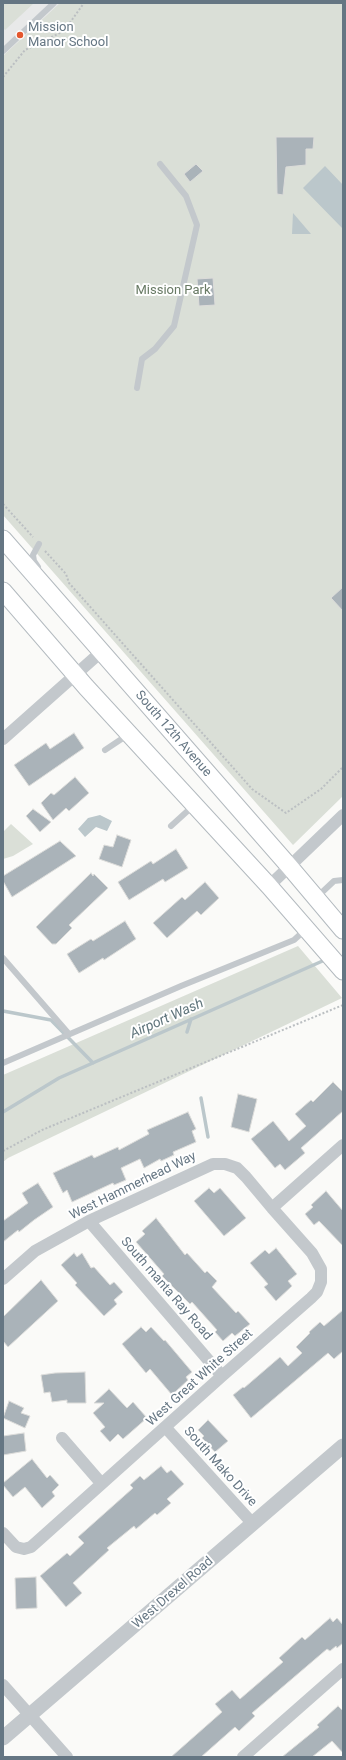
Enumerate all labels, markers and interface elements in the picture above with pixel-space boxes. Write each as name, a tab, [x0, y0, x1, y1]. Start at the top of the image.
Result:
place label: Mission Manor School	[28, 20, 108, 51]
marker: Mission Manor School	[15, 30, 25, 40]
park label: Mission Park	[135, 283, 211, 299]
street label: South 12th Avenue	[131, 688, 215, 780]
water label: Airport Wash	[128, 995, 206, 1043]
street label: West Hammerhead Way	[67, 1149, 199, 1223]
street label: South manta Ray Road	[117, 1234, 215, 1344]
street label: West Great White Street	[144, 1326, 256, 1430]
street label: South Mako Drive	[180, 1424, 260, 1510]
street label: West Drexel Road	[130, 1554, 216, 1632]

